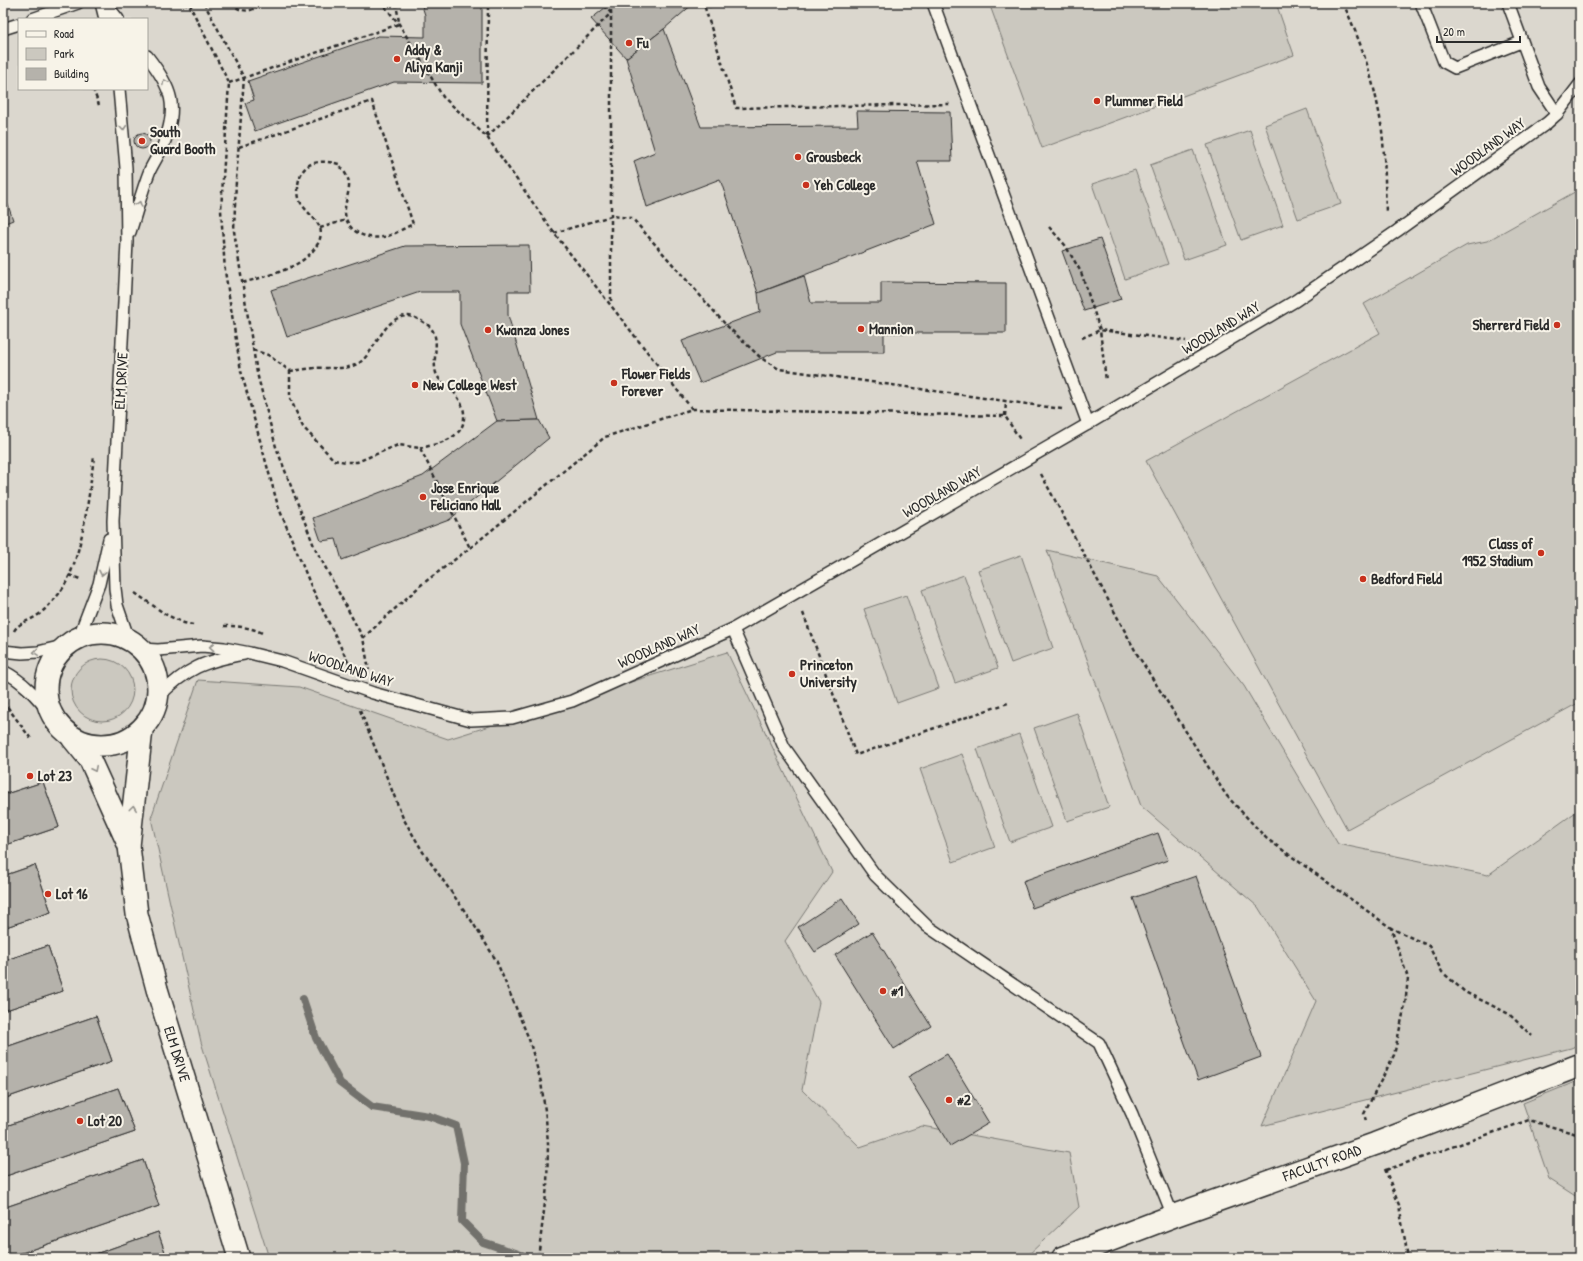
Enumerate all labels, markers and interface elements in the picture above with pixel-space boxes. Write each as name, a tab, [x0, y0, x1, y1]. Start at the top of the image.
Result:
legend	[18, 18, 148, 90]
scale bar	[1437, 18, 1520, 44]
text: 20 m	[1443, 23, 1465, 40]
text: Road	[54, 25, 74, 42]
place label: Fu	[636, 32, 650, 53]
marker: Fu	[624, 38, 634, 48]
place label: Addy & Aliya Kanji	[405, 39, 463, 78]
text: Park	[54, 45, 74, 62]
marker: Addy & Aliya Kanji	[392, 54, 402, 64]
text: Building	[54, 65, 89, 82]
one-way arrow	[163, 79, 170, 86]
place label: Plummer Field	[1105, 90, 1183, 111]
marker: Plummer Field	[1092, 96, 1102, 106]
street label: WOODLAND WAY	[1446, 112, 1530, 181]
place label: South Guard Booth	[150, 121, 216, 159]
one-way arrow	[118, 125, 127, 131]
marker: South Guard Booth	[137, 136, 147, 146]
place label: Grousbeck	[806, 146, 862, 167]
marker: Grousbeck	[793, 152, 803, 162]
place label: Yeh College	[814, 174, 876, 196]
marker: Yeh College	[801, 180, 811, 190]
one-way arrow	[134, 201, 142, 208]
street label: WOODLAND WAY	[1178, 296, 1264, 359]
place label: Sherrerd Field	[1472, 314, 1549, 335]
place label: Mannion	[869, 318, 914, 339]
place label: Kwanza Jones	[496, 319, 570, 340]
marker: Sherrerd Field	[1552, 320, 1562, 330]
marker: Mannion	[856, 324, 866, 334]
marker: Kwanza Jones	[483, 325, 493, 335]
street label: ELM DRIVE	[109, 352, 132, 410]
place label: Flower Fields Forever	[621, 363, 691, 401]
place label: New College West	[423, 374, 517, 396]
marker: Flower Fields Forever	[609, 378, 619, 388]
marker: New College West	[410, 380, 420, 390]
street label: WOODLAND WAY	[899, 460, 985, 523]
place label: Jose Enrique Feliciano Hall	[430, 477, 501, 515]
marker: Jose Enrique Feliciano Hall	[418, 492, 428, 502]
place label: Class of 1952 Stadium	[1462, 533, 1534, 571]
marker: Class of 1952 Stadium	[1536, 548, 1546, 558]
place label: Bedford Field	[1371, 568, 1442, 589]
one-way arrow	[98, 570, 106, 576]
marker: Bedford Field	[1358, 574, 1368, 584]
street label: WOODLAND WAY	[614, 618, 703, 673]
one-way arrow	[209, 642, 215, 651]
street label: WOODLAND WAY	[306, 645, 396, 692]
one-way arrow	[32, 647, 39, 656]
place label: Princeton University	[800, 654, 857, 693]
marker: Princeton University	[787, 669, 797, 679]
place label: Lot 23	[38, 765, 72, 786]
one-way arrow	[89, 765, 97, 772]
marker: Lot 23	[25, 771, 35, 781]
one-way arrow	[128, 805, 137, 811]
place label: Lot 16	[56, 883, 88, 904]
marker: Lot 16	[43, 889, 53, 899]
place label: #1	[891, 980, 904, 1001]
marker: #1	[878, 986, 888, 996]
street label: ELM DRIVE	[159, 1023, 196, 1085]
place label: #2	[957, 1089, 972, 1110]
marker: #2	[944, 1095, 954, 1105]
place label: Lot 20	[88, 1110, 122, 1131]
marker: Lot 20	[75, 1116, 85, 1126]
street label: FACULTY ROAD	[1279, 1138, 1365, 1187]

